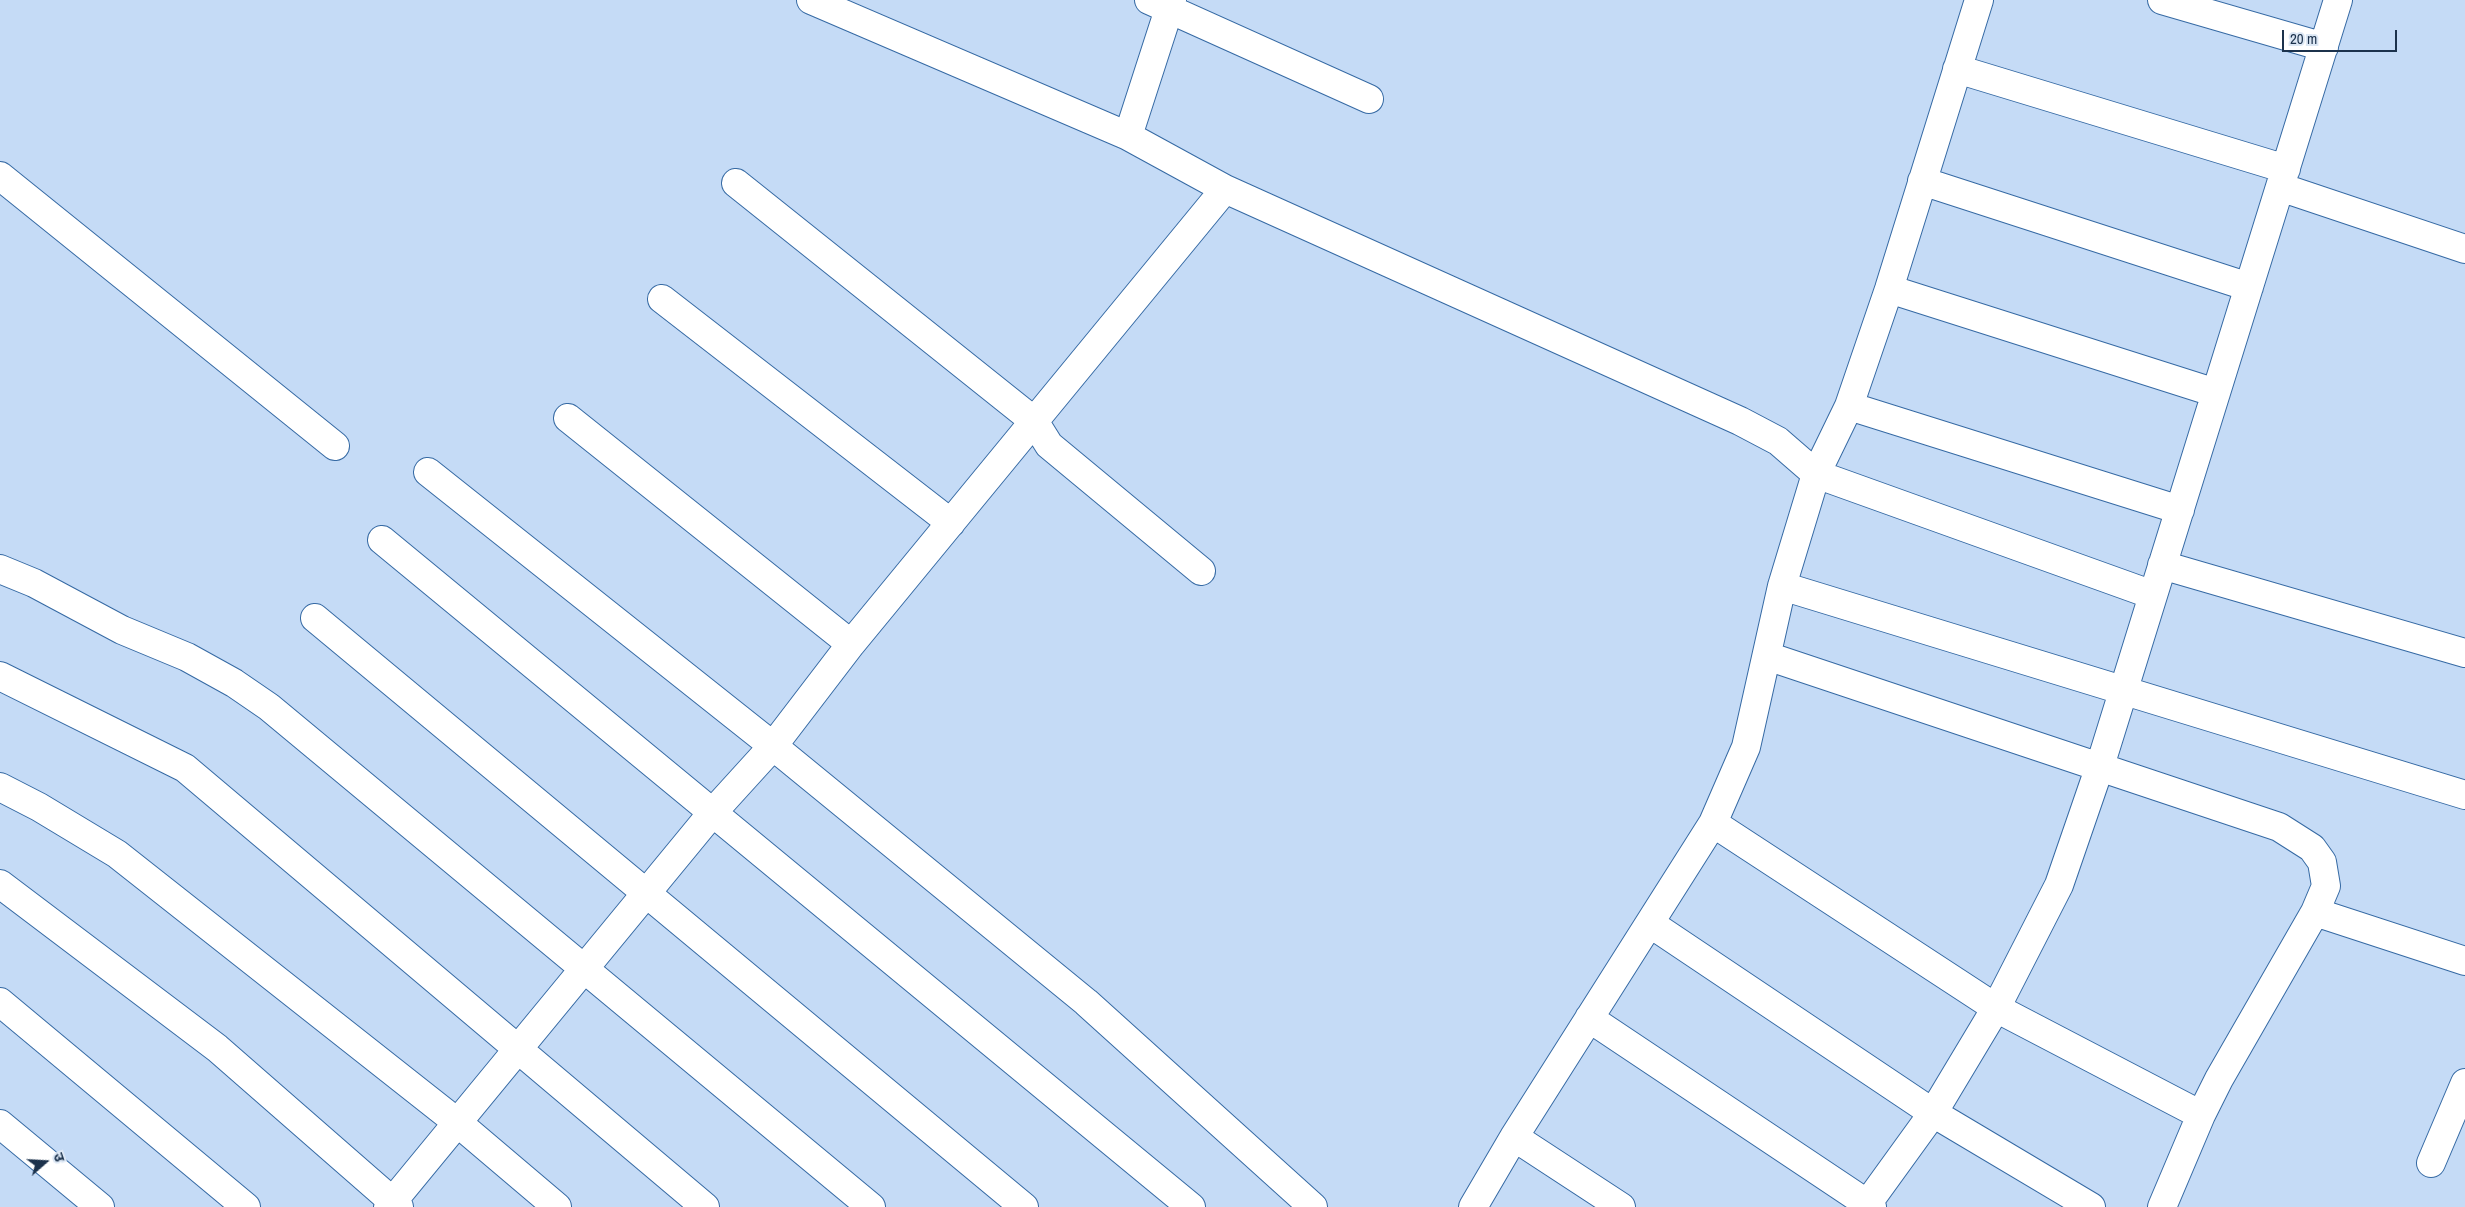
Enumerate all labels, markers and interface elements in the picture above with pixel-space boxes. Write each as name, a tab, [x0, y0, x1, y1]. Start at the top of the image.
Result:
scale bar	[2285, 20, 2400, 52]
text: 20 m	[2290, 28, 2317, 49]
north arrow	[20, 1137, 70, 1187]
text: उ	[49, 1150, 69, 1164]

